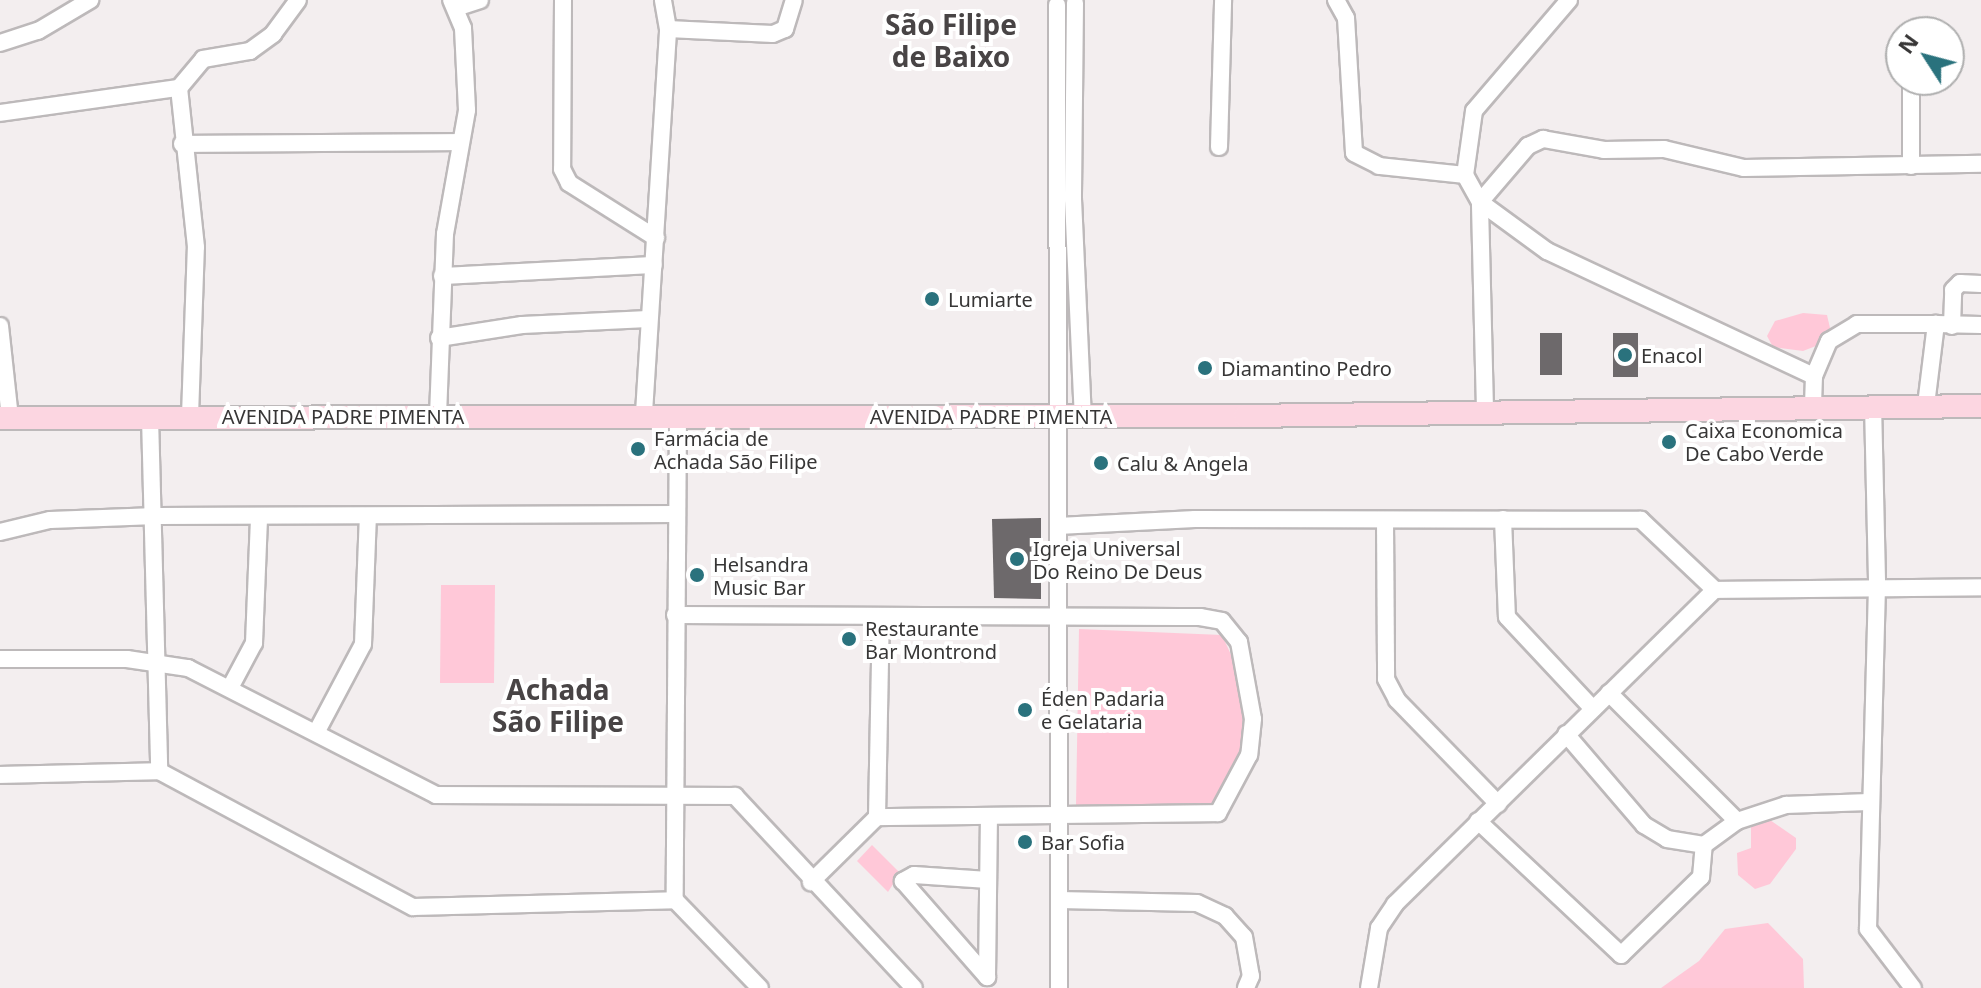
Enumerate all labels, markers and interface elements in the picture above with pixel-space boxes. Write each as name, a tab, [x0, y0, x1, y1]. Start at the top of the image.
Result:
district label: São Filipe de Baixo	[885, 7, 1017, 73]
north arrow	[1885, 16, 1965, 96]
text: N	[1890, 27, 1925, 59]
place label: Lumiarte	[948, 287, 1033, 311]
marker: Lumiarte	[923, 290, 941, 308]
place label: Enacol	[1641, 343, 1703, 367]
marker: Enacol	[1616, 346, 1634, 364]
place label: Diamantino Pedro	[1221, 356, 1392, 380]
marker: Diamantino Pedro	[1196, 359, 1214, 377]
street label: AVENIDA PADRE PIMENTA	[222, 404, 464, 428]
street label: AVENIDA PADRE PIMENTA	[870, 404, 1112, 428]
place label: Caixa Economica De Cabo Verde	[1685, 418, 1843, 465]
place label: Farmácia de Achada São Filipe	[654, 426, 818, 473]
marker: Caixa Economica De Cabo Verde	[1660, 433, 1678, 451]
marker: Farmácia de Achada São Filipe	[629, 440, 647, 458]
place label: Calu & Angela	[1117, 451, 1249, 475]
marker: Calu & Angela	[1092, 454, 1110, 472]
place label: Igreja Universal Do Reino De Deus	[1033, 536, 1202, 583]
marker: Igreja Universal Do Reino De Deus	[1008, 550, 1026, 568]
place label: Helsandra Music Bar	[713, 552, 809, 599]
marker: Helsandra Music Bar	[688, 566, 706, 584]
place label: Restaurante Bar Montrond	[865, 616, 997, 663]
marker: Restaurante Bar Montrond	[840, 630, 858, 648]
district label: Achada São Filipe	[492, 672, 624, 738]
place label: Éden Padaria e Gelataria	[1041, 686, 1165, 733]
marker: Éden Padaria e Gelataria	[1016, 701, 1034, 719]
place label: Bar Sofia	[1041, 830, 1125, 854]
marker: Bar Sofia	[1016, 833, 1034, 851]

